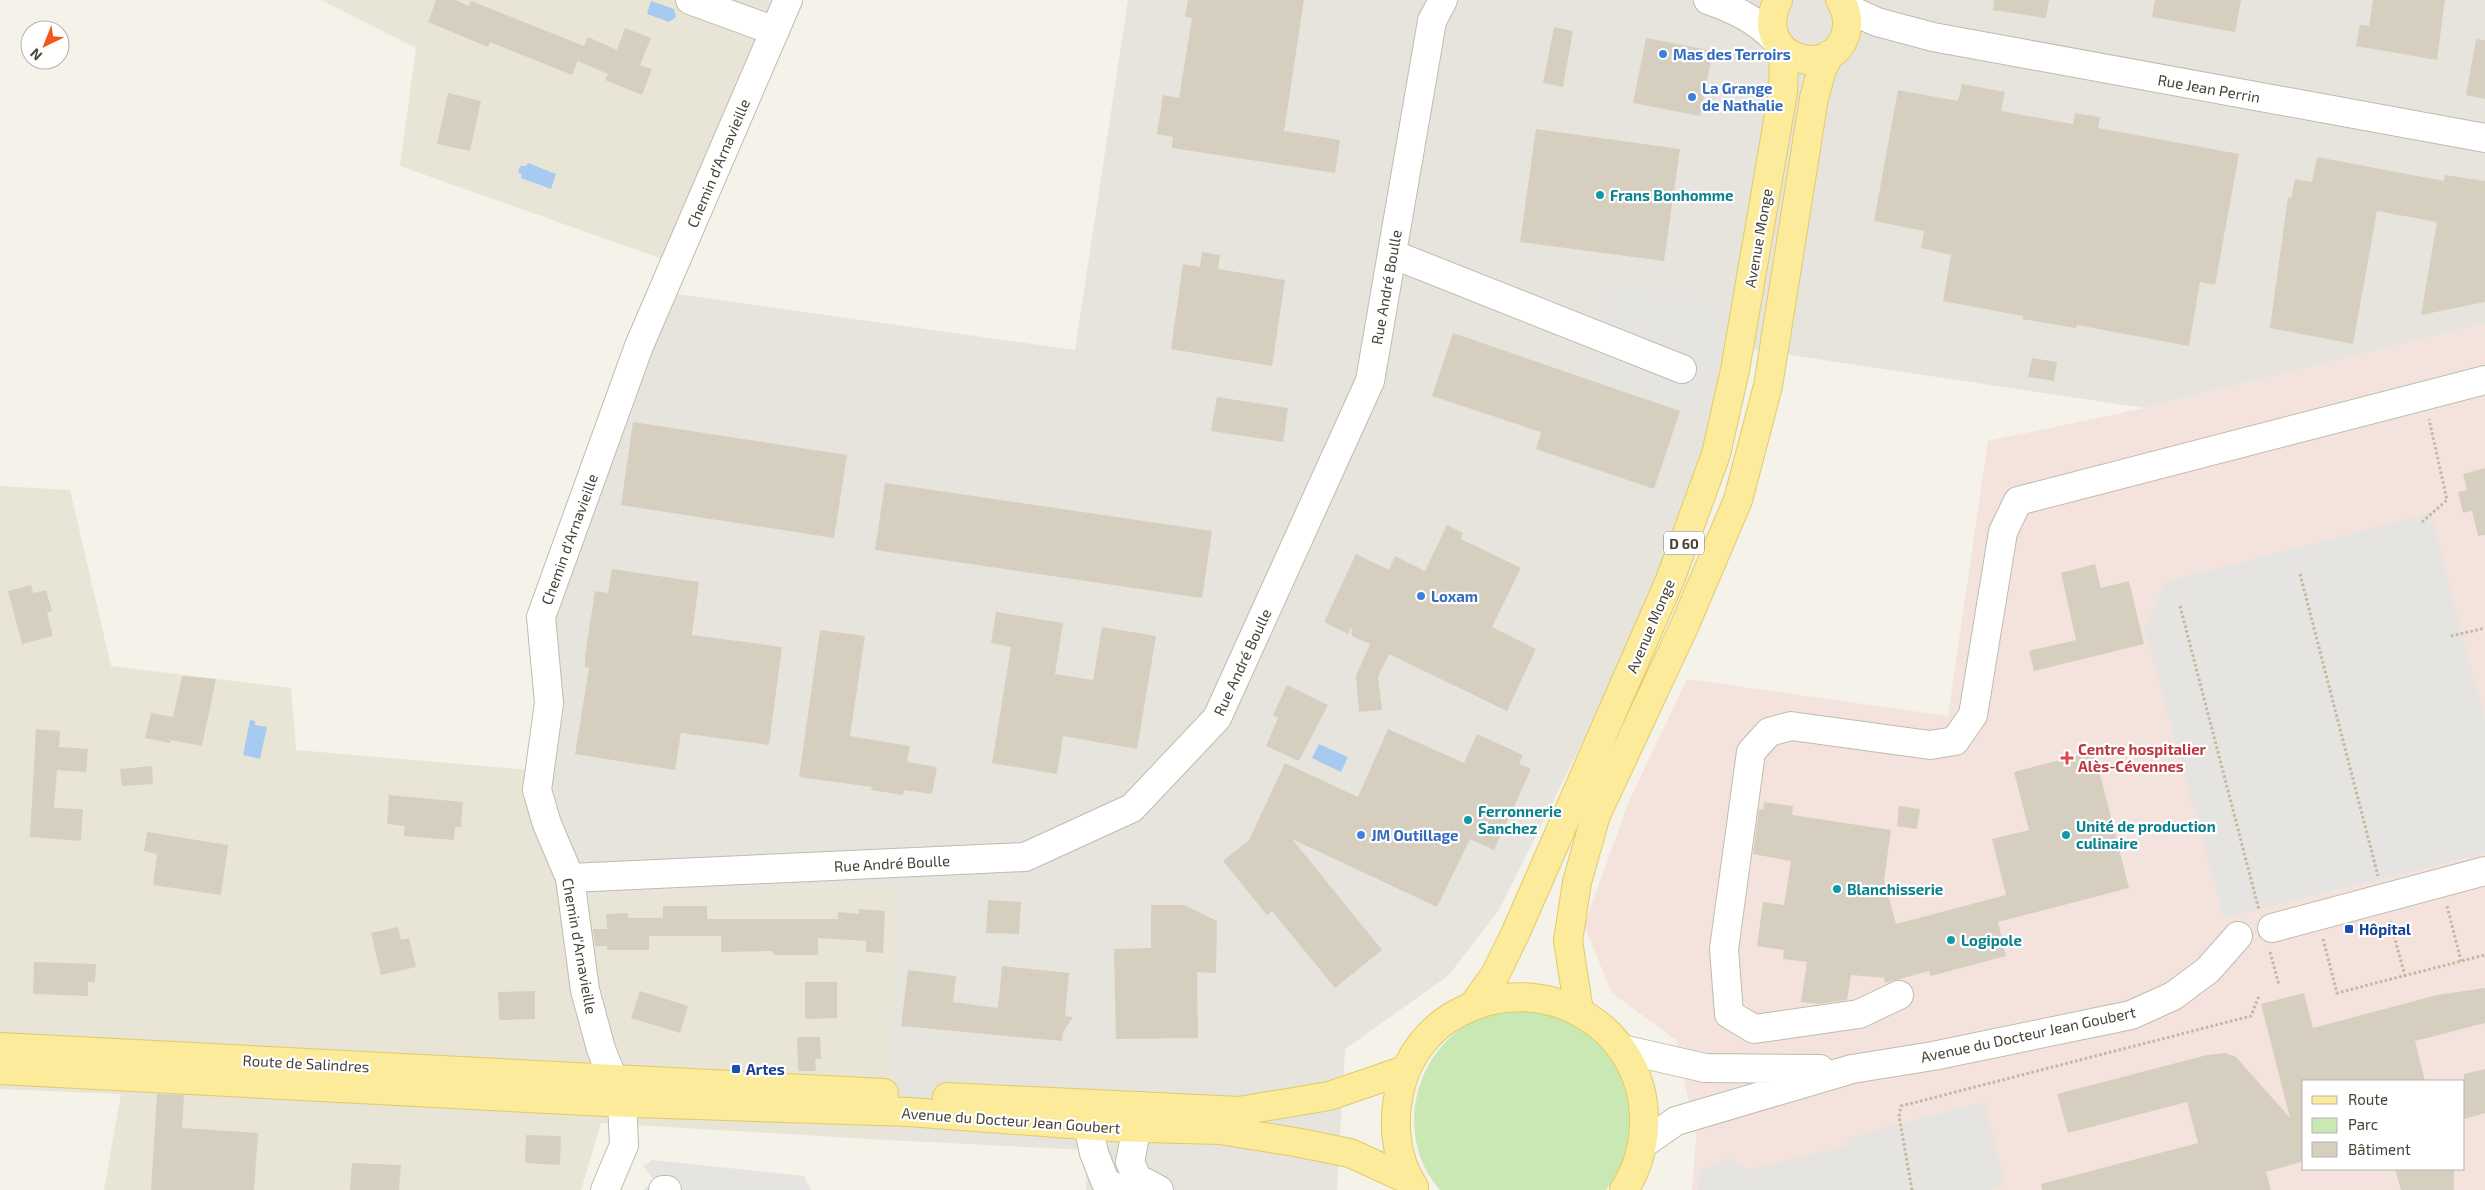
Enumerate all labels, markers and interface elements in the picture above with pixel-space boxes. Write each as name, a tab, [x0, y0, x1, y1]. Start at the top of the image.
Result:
north arrow	[20, 20, 70, 70]
text: N	[26, 45, 45, 65]
place label: Mas des Terroirs	[1673, 45, 1791, 63]
marker: Mas des Terroirs	[1657, 48, 1669, 60]
street label: Rue Jean Perrin	[2156, 70, 2262, 106]
place label: La Grange de Nathalie	[1702, 79, 1783, 114]
marker: La Grange de Nathalie	[1686, 91, 1698, 103]
street label: Chemin d'Arnavieille	[683, 96, 753, 230]
place label: Frans Bonhomme	[1610, 186, 1734, 204]
street label: Avenue Monge	[1740, 187, 1776, 289]
marker: Frans Bonhomme	[1594, 189, 1606, 201]
street label: Rue André Boulle	[1367, 228, 1405, 346]
street label: Chemin d'Arnavieille	[537, 471, 601, 607]
road number: D 60	[1664, 532, 1704, 554]
street label: Avenue Monge	[1622, 576, 1678, 676]
place label: Loxam	[1431, 587, 1478, 605]
marker: Loxam	[1415, 590, 1427, 602]
street label: Rue André Boulle	[1209, 606, 1275, 718]
place label: Centre hospitalier Alès-Cévennes	[2078, 740, 2207, 775]
marker: Centre hospitalier Alès-Cévennes	[2060, 751, 2074, 765]
place label: Ferronnerie Sanchez	[1478, 802, 1562, 837]
marker: Ferronnerie Sanchez	[1462, 814, 1474, 826]
place label: Unité de production culinaire	[2076, 817, 2216, 852]
place label: JM Outillage	[1371, 826, 1459, 844]
marker: JM Outillage	[1355, 829, 1367, 841]
marker: Unité de production culinaire	[2060, 829, 2072, 841]
street label: Rue André Boulle	[834, 851, 950, 875]
street label: Chemin d'Arnavieille	[559, 876, 601, 1016]
place label: Blanchisserie	[1847, 880, 1943, 898]
marker: Blanchisserie	[1831, 883, 1843, 895]
place label: Hôpital	[2359, 920, 2411, 938]
marker: Hôpital	[2343, 923, 2355, 935]
place label: Logipole	[1961, 931, 2022, 949]
marker: Logipole	[1945, 934, 1957, 946]
street label: Avenue du Docteur Jean Goubert	[1919, 1002, 2137, 1066]
street label: Route de Salindres	[242, 1051, 370, 1075]
place label: Artes	[746, 1060, 785, 1078]
marker: Artes	[730, 1063, 742, 1075]
legend	[2302, 1080, 2465, 1170]
text: Route	[2348, 1090, 2388, 1108]
street label: Avenue du Docteur Jean Goubert	[901, 1103, 1121, 1137]
text: Parc	[2348, 1115, 2378, 1133]
text: Bâtiment	[2348, 1140, 2411, 1158]

